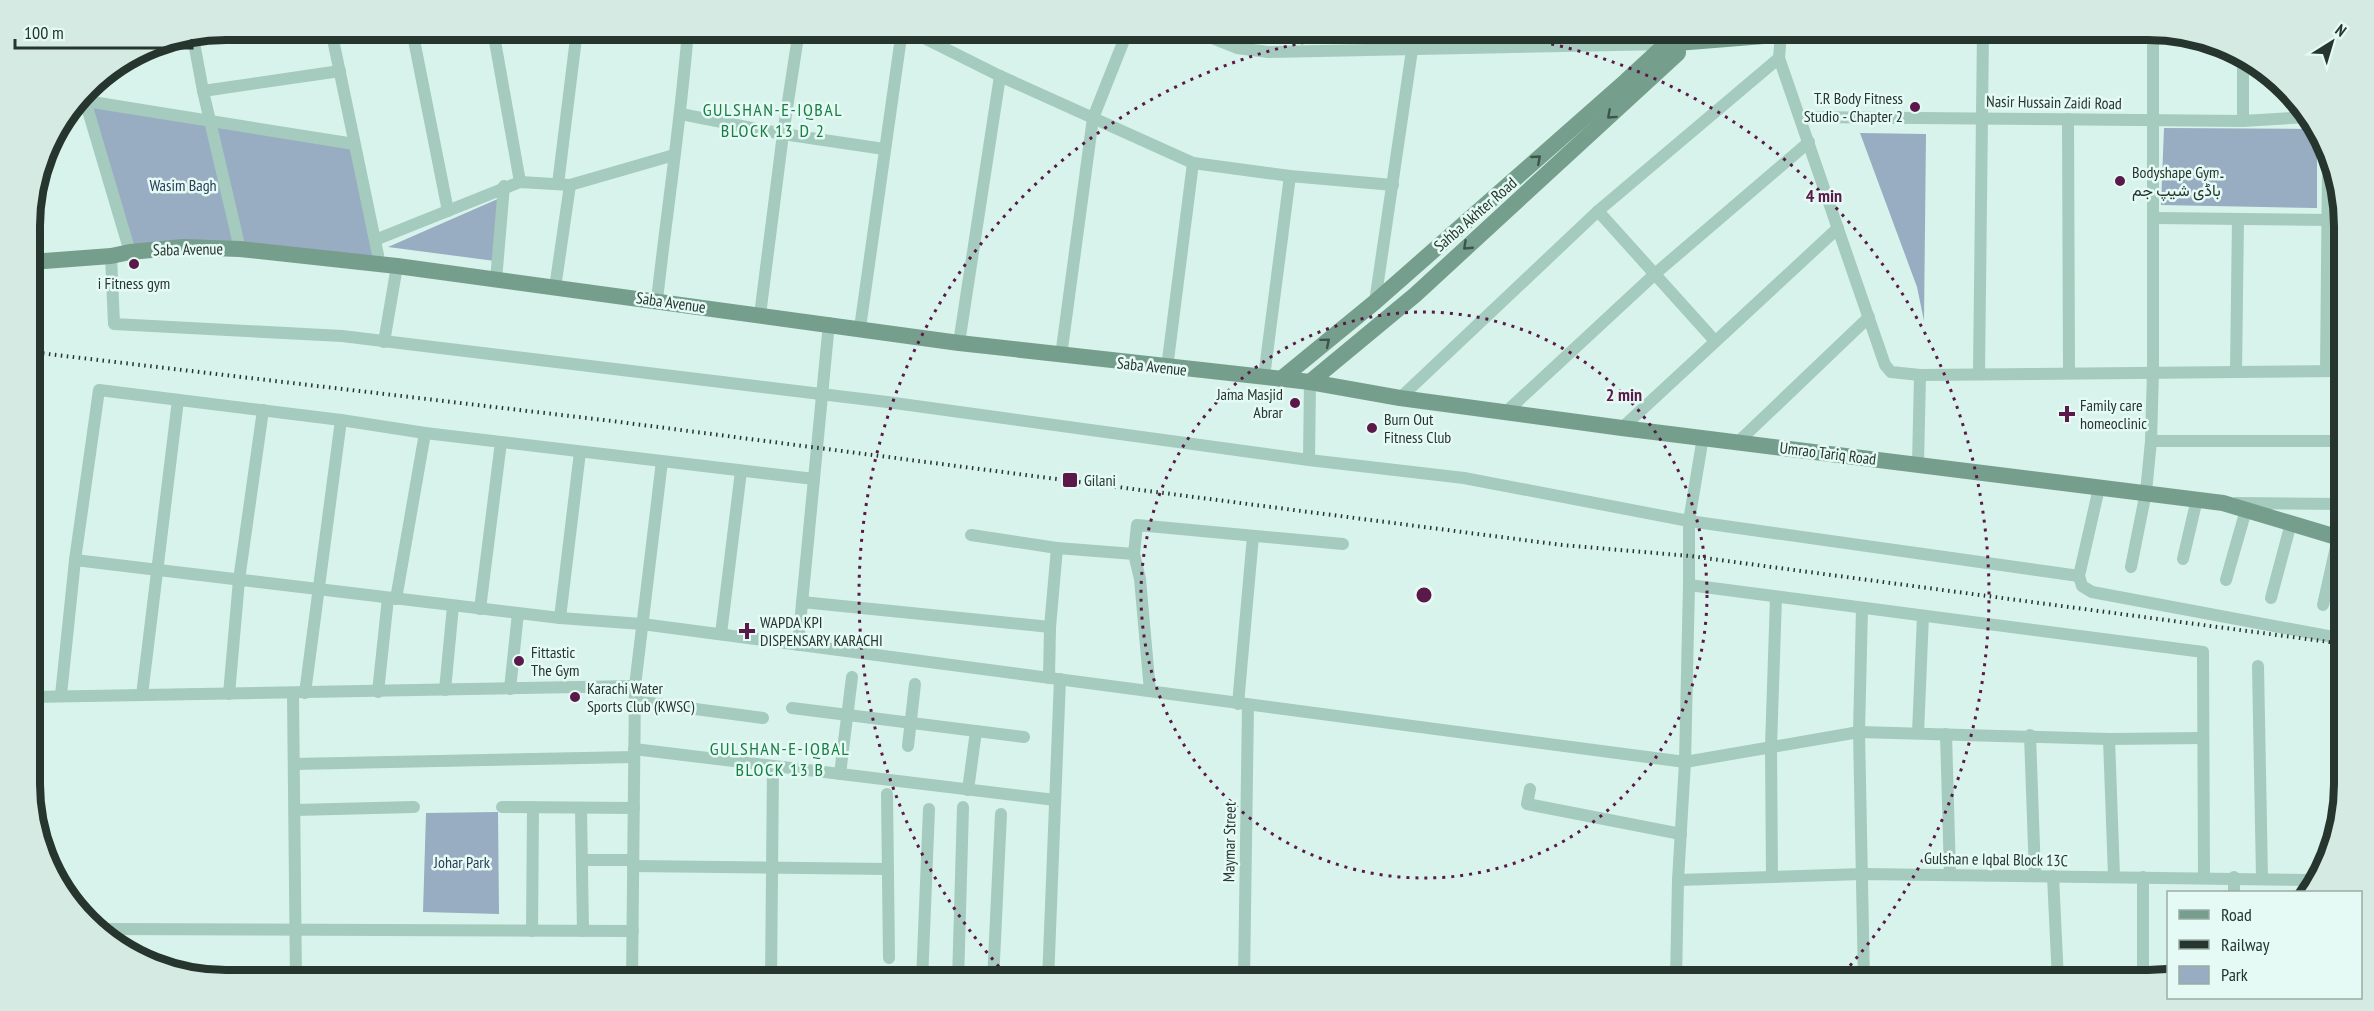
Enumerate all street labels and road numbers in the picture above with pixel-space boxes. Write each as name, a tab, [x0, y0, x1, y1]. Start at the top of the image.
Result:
street label: Nasir Hussain Zaidi Road	[1986, 91, 2122, 113]
street label: Sahba Akhter Road	[1429, 173, 1521, 255]
street label: Saba Avenue	[153, 238, 223, 260]
street label: Saba Avenue	[635, 287, 707, 317]
street label: Saba Avenue	[1116, 352, 1188, 380]
street label: Umrao Tariq Road	[1779, 437, 1877, 469]
street label: Maymar Street	[1218, 801, 1240, 882]
street label: Gulshan e Iqbal Block 13C	[1924, 848, 2068, 870]

